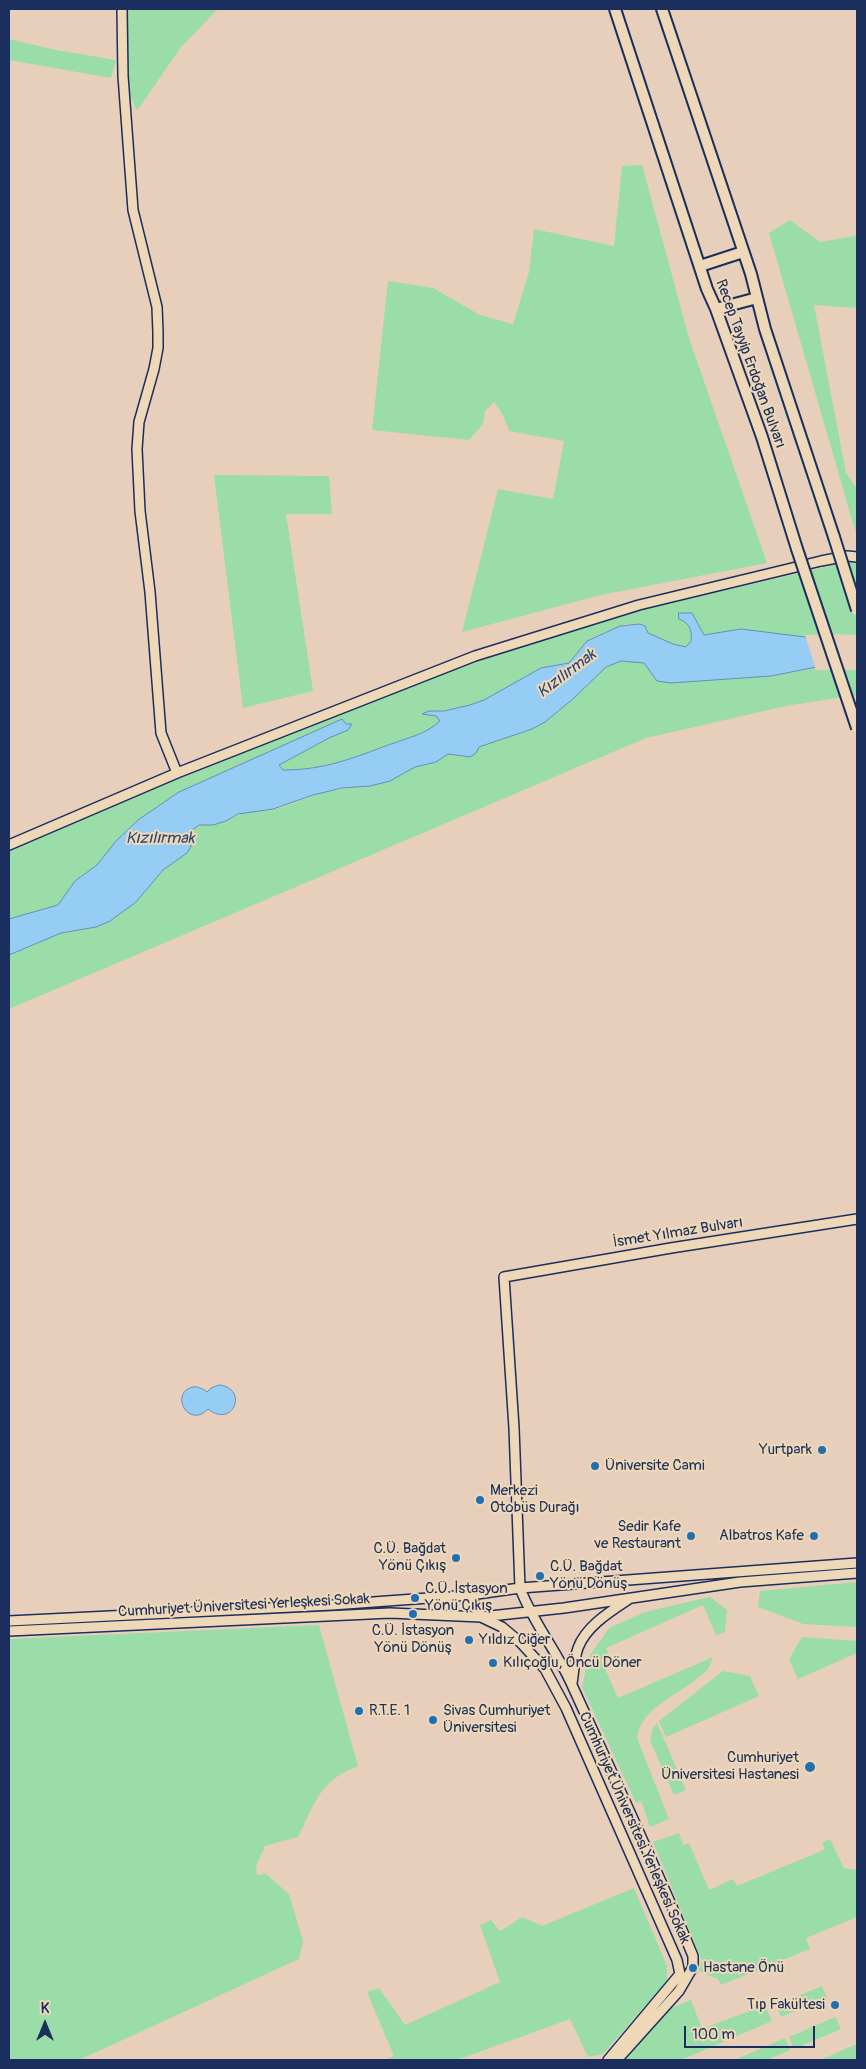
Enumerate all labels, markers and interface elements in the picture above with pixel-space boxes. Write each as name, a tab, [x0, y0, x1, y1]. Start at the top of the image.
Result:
street label: Recep Tayyip Erdoğan Bulvarı	[711, 277, 789, 451]
water label: Kızılırmak	[534, 646, 600, 702]
water label: Kızılırmak	[126, 829, 194, 849]
street label: İsmet Yılmaz Bulvarı	[612, 1214, 744, 1252]
place label: Yurtpark	[759, 1441, 812, 1459]
marker: Yurtpark	[816, 1444, 828, 1456]
place label: Üniversite Cami	[605, 1457, 705, 1475]
marker: Üniversite Cami	[589, 1460, 601, 1472]
place label: Merkezi Otobüs Durağı	[490, 1482, 580, 1517]
marker: Merkezi Otobüs Durağı	[474, 1494, 486, 1506]
place label: Sedir Kafe ve Restaurant	[594, 1518, 681, 1553]
place label: Albatros Kafe	[719, 1527, 804, 1545]
marker: Sedir Kafe ve Restaurant	[685, 1530, 697, 1542]
marker: Albatros Kafe	[808, 1530, 820, 1542]
place label: C.Ü. Bağdat Yönü Çıkış	[373, 1540, 446, 1575]
marker: C.Ü. Bağdat Yönü Çıkış	[450, 1552, 462, 1564]
place label: C.Ü. Bağdat Yönü Dönüş	[550, 1558, 627, 1593]
marker: C.Ü. Bağdat Yönü Dönüş	[534, 1570, 546, 1582]
place label: C.Ü. İstasyon Yönü Çıkış	[425, 1580, 508, 1615]
street label: Cumhuriyet Üniversitesi Yerleşkesi Sokak	[118, 1590, 370, 1622]
marker: C.Ü. İstasyon Yönü Çıkış	[409, 1592, 421, 1604]
marker: C.Ü. İstasyon Yönü Dönüş	[407, 1608, 419, 1620]
place label: C.Ü. İstasyon Yönü Dönüş	[372, 1622, 454, 1657]
place label: Yıldız Ciğer	[479, 1631, 550, 1649]
marker: Yıldız Ciğer	[463, 1634, 475, 1646]
place label: Kılıçoğlu, Öncü Döner	[503, 1654, 642, 1672]
marker: Kılıçoğlu, Öncü Döner	[487, 1657, 499, 1669]
place label: R.T.E. 1	[369, 1702, 410, 1720]
place label: Sivas Cumhuriyet Üniversitesi	[443, 1702, 551, 1737]
marker: R.T.E. 1	[353, 1705, 365, 1717]
street label: Cumhuriyet Üniversitesi Yerleşkesi Sokak	[575, 1709, 693, 1947]
marker: Sivas Cumhuriyet Üniversitesi	[427, 1714, 439, 1726]
place label: Cumhuriyet Üniversitesi Hastanesi	[661, 1749, 799, 1784]
marker: Cumhuriyet Üniversitesi Hastanesi	[803, 1760, 817, 1774]
place label: Hastane Önü	[703, 1959, 784, 1977]
marker: Hastane Önü	[687, 1962, 699, 1974]
place label: Tıp Fakültesi	[747, 1996, 825, 2014]
north arrow	[20, 1999, 70, 2049]
marker: Tıp Fakültesi	[829, 1999, 841, 2011]
text: K	[41, 2000, 49, 2017]
scale bar	[686, 2016, 817, 2048]
text: 100 m	[692, 2025, 735, 2044]

